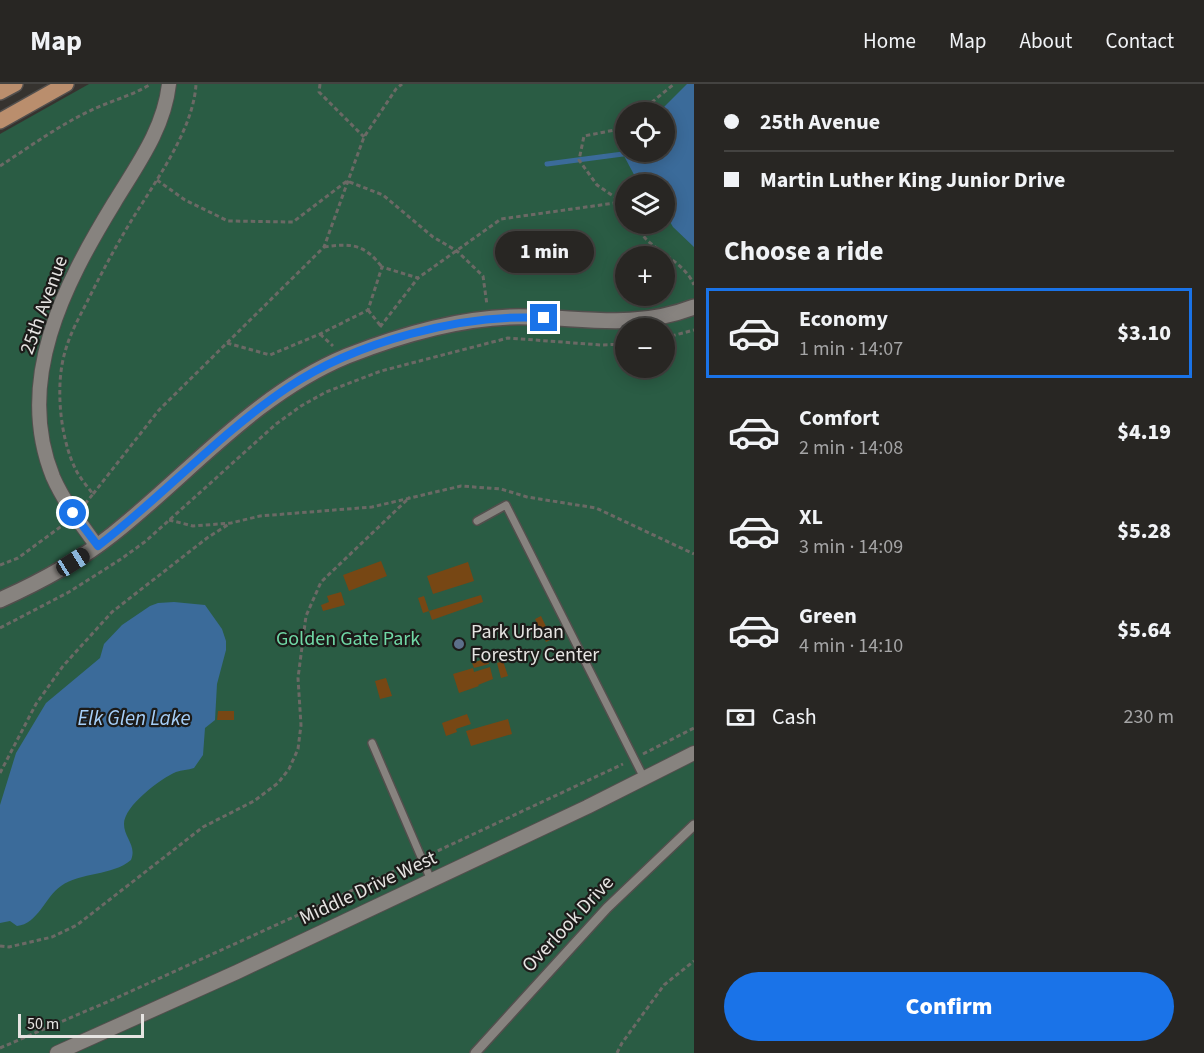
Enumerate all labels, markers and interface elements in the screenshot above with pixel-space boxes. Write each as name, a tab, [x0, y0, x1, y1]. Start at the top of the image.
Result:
text: Map	[30, 21, 82, 61]
text: Home	[863, 26, 916, 56]
text: Map	[949, 26, 987, 56]
text: About	[1020, 26, 1072, 56]
text: Contact	[1105, 26, 1174, 56]
map controls	[615, 102, 675, 378]
button: locate	[615, 102, 675, 162]
text: 25th Avenue	[760, 106, 880, 138]
text: Martin Luther King Junior Drive	[760, 164, 1065, 196]
button: layers	[615, 174, 675, 234]
callout: 1 min	[494, 231, 594, 273]
text: Choose a ride	[724, 232, 884, 271]
text: 1 min	[520, 238, 569, 266]
button: +	[615, 246, 675, 306]
street label: 25th Avenue	[13, 252, 75, 358]
text: Economy	[799, 303, 888, 335]
route end	[530, 304, 557, 331]
icon: car	[727, 306, 781, 360]
text: $3.10	[1117, 317, 1171, 349]
button: −	[615, 318, 675, 378]
text: 1 min · 14:07	[799, 335, 903, 363]
text: Comfort	[799, 402, 880, 434]
icon: car	[727, 405, 781, 459]
text: $4.19	[1117, 416, 1171, 448]
text: 2 min · 14:08	[799, 434, 903, 462]
route start	[59, 499, 86, 526]
text: XL	[799, 501, 823, 533]
icon: car	[727, 504, 781, 558]
text: $5.28	[1117, 515, 1171, 547]
text: 3 min · 14:09	[799, 533, 903, 561]
car	[53, 545, 93, 579]
text: Green	[799, 600, 857, 632]
icon: car	[727, 603, 781, 657]
text: $5.64	[1117, 614, 1171, 646]
place label: Park Urban Forestry Center	[471, 618, 599, 669]
park label: Golden Gate Park	[276, 625, 420, 653]
text: 4 min · 14:10	[799, 632, 903, 660]
marker: Park Urban Forestry Center	[452, 637, 466, 651]
icon: cash	[724, 701, 757, 734]
text: Cash	[772, 701, 817, 733]
water label: Elk Glen Lake	[77, 703, 191, 733]
text: 230 m	[1124, 703, 1174, 731]
street label: Middle Drive West	[295, 844, 441, 932]
street label: Overlook Drive	[516, 869, 620, 979]
button: Confirm	[724, 972, 1174, 1041]
scale bar	[18, 1011, 144, 1038]
text: 50 m	[27, 1013, 59, 1035]

